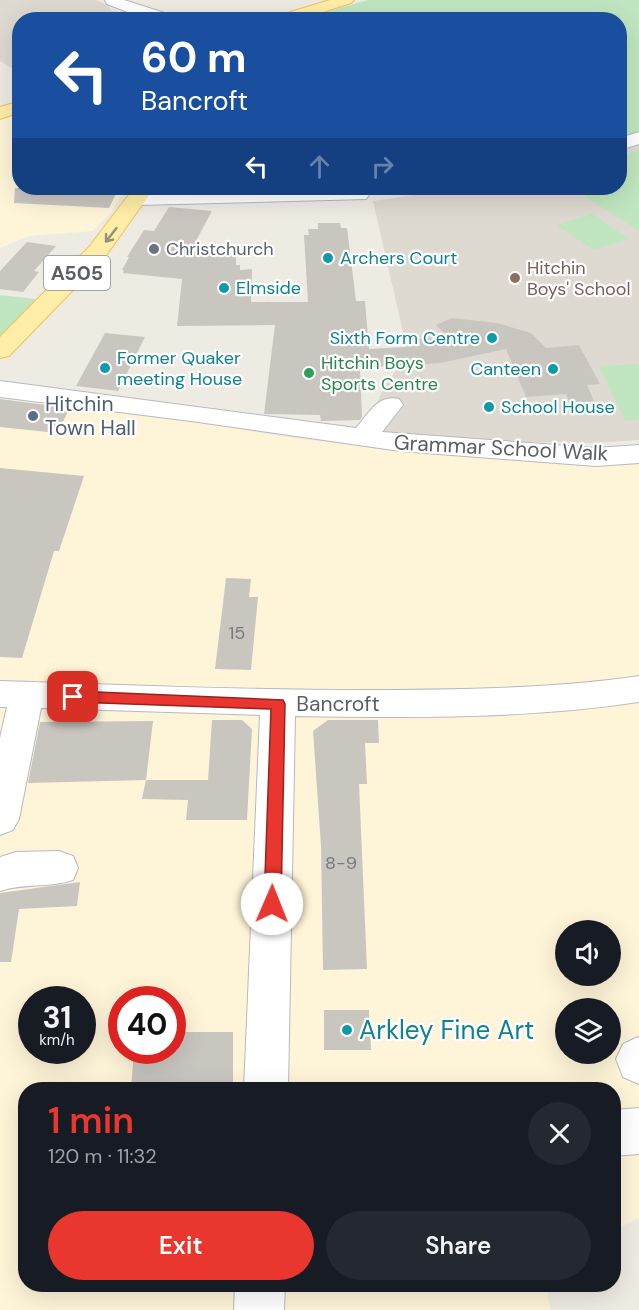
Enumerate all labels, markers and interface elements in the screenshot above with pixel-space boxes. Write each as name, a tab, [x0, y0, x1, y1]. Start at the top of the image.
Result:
text: 60 m	[141, 30, 247, 85]
icon: left	[42, 36, 120, 114]
text: Bancroft	[141, 83, 248, 118]
icon: left	[240, 150, 273, 183]
icon: ahead	[303, 150, 336, 183]
icon: right	[366, 150, 399, 183]
one-way arrow	[104, 227, 117, 243]
place label: Christchurch	[166, 237, 274, 261]
marker: Christchurch	[147, 242, 161, 256]
place label: Archers Court	[340, 246, 457, 270]
marker: Archers Court	[321, 251, 335, 265]
road number: A505	[44, 256, 110, 290]
place label: Hitchin Boys' School	[527, 256, 630, 301]
marker: Hitchin Boys' School	[508, 271, 522, 285]
place label: Elmside	[236, 276, 301, 300]
marker: Elmside	[217, 281, 231, 295]
place label: Sixth Form Centre	[330, 326, 480, 350]
marker: Sixth Form Centre	[485, 331, 499, 345]
place label: Former Quaker meeting House	[117, 346, 242, 391]
place label: Hitchin Boys Sports Centre	[321, 351, 438, 396]
place label: Canteen	[470, 357, 541, 381]
marker: Former Quaker meeting House	[98, 361, 112, 375]
marker: Canteen	[546, 362, 560, 376]
marker: Hitchin Boys Sports Centre	[302, 366, 316, 380]
place label: Hitchin Town Hall	[45, 390, 136, 442]
place label: School House	[501, 395, 615, 419]
marker: School House	[482, 400, 496, 414]
marker: Hitchin Town Hall	[26, 409, 40, 423]
street label: Grammar School Walk	[393, 428, 609, 468]
house number: 15	[229, 621, 245, 645]
pin	[47, 671, 98, 722]
icon: arrive	[56, 680, 89, 713]
street label: Bancroft	[296, 690, 380, 718]
house number: 8-9	[325, 851, 357, 875]
position arrow	[240, 872, 304, 936]
map controls	[555, 920, 621, 1064]
button: sound	[555, 920, 621, 986]
speed limit sign: 40	[108, 986, 186, 1064]
text: 31	[43, 998, 71, 1037]
button: layers	[555, 998, 621, 1064]
place label: Arkley Fine Art	[359, 1013, 534, 1047]
marker: Arkley Fine Art	[340, 1023, 354, 1037]
text: km/h	[39, 1030, 75, 1050]
text: 1 min	[48, 1097, 134, 1144]
button: close	[528, 1102, 591, 1165]
text: 120 m · 11:32	[48, 1143, 157, 1169]
button: Exit	[48, 1211, 314, 1280]
button: Share	[326, 1211, 591, 1280]

